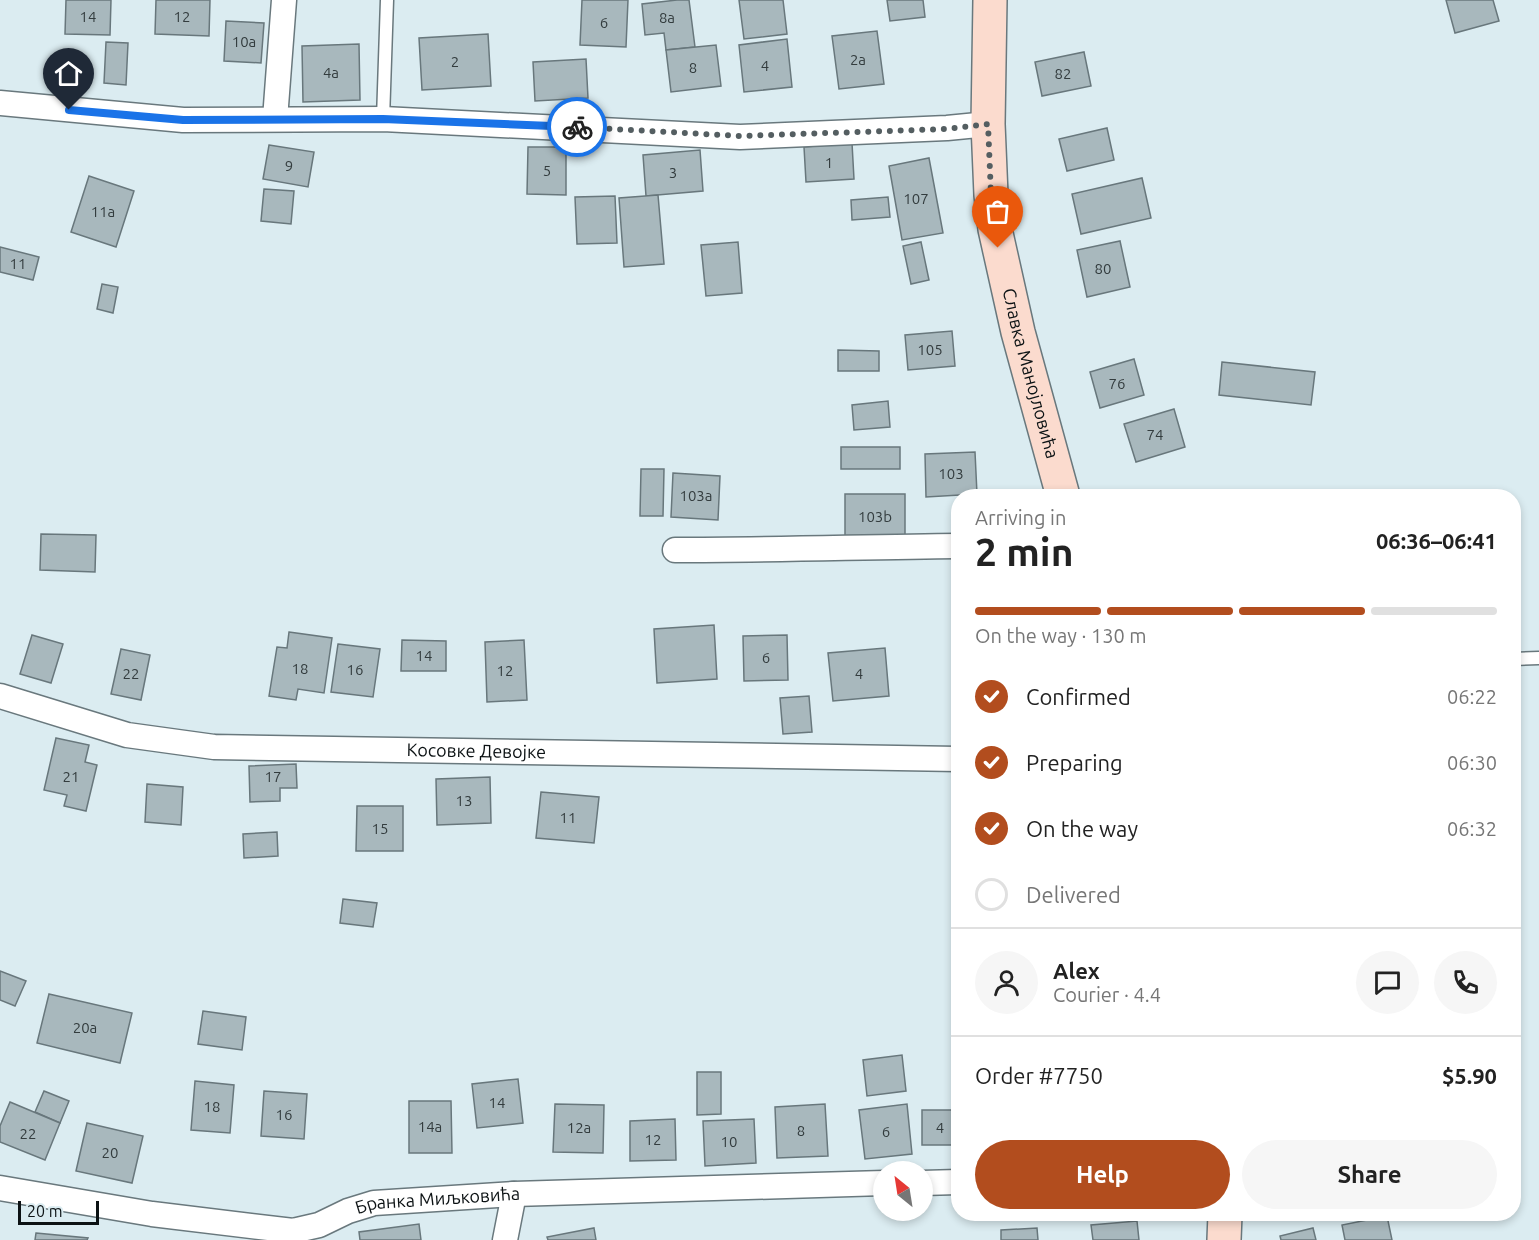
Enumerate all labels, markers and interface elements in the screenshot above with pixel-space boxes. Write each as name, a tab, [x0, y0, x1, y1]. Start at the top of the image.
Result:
house number: 14	[80, 8, 96, 25]
house number: 12	[174, 8, 190, 25]
house number: 8a	[659, 9, 675, 26]
house number: 6	[600, 14, 608, 31]
house number: 10a	[232, 33, 256, 50]
pin	[43, 48, 94, 110]
house number: 2a	[850, 51, 866, 68]
house number: 2	[451, 53, 459, 70]
icon: home	[52, 57, 85, 90]
house number: 4	[761, 57, 769, 74]
house number: 8	[689, 59, 697, 76]
house number: 4a	[323, 64, 339, 81]
house number: 82	[1055, 65, 1071, 82]
courier	[547, 97, 607, 157]
icon: bike	[561, 111, 594, 144]
house number: 1	[825, 154, 833, 171]
house number: 9	[285, 157, 293, 174]
house number: 5	[543, 162, 551, 179]
house number: 3	[669, 164, 677, 181]
pin	[972, 186, 1023, 248]
house number: 107	[903, 190, 929, 207]
icon: bag	[981, 195, 1014, 228]
house number: 11a	[91, 203, 115, 220]
house number: 11	[10, 255, 26, 272]
house number: 80	[1095, 260, 1111, 277]
street label: Славка Манојловића	[1000, 286, 1063, 461]
house number: 105	[917, 341, 943, 358]
house number: 76	[1109, 375, 1125, 392]
house number: 74	[1147, 426, 1163, 443]
house number: 103	[938, 465, 964, 482]
house number: 103a	[679, 487, 713, 504]
text: Arriving in	[975, 506, 1066, 529]
house number: 103b	[858, 508, 892, 525]
text: 06:36–06:41	[1376, 528, 1497, 553]
text: 2 min	[975, 530, 1074, 573]
text: On the way · 130 m	[975, 624, 1147, 647]
house number: 14	[416, 647, 432, 664]
house number: 6	[762, 649, 770, 666]
house number: 18	[292, 660, 308, 677]
house number: 16	[347, 661, 363, 678]
house number: 12	[497, 662, 513, 679]
house number: 22	[123, 665, 139, 682]
house number: 4	[855, 665, 863, 682]
icon: check	[975, 680, 1008, 713]
text: Confirmed	[1026, 684, 1131, 709]
text: 06:22	[1447, 685, 1497, 708]
street label: Косовке Девојке	[406, 739, 546, 761]
icon: check	[975, 746, 1008, 779]
text: Preparing	[1026, 750, 1123, 775]
text: 06:30	[1447, 751, 1497, 774]
house number: 21	[63, 768, 79, 785]
house number: 17	[265, 768, 281, 785]
house number: 13	[456, 792, 472, 809]
house number: 11	[560, 809, 576, 826]
icon: check	[975, 812, 1008, 845]
text: On the way	[1026, 816, 1138, 841]
text: 06:32	[1447, 817, 1497, 840]
house number: 15	[372, 820, 388, 837]
text: Delivered	[1026, 882, 1121, 907]
button: person	[975, 951, 1038, 1014]
button: chat	[1356, 951, 1419, 1014]
button: phone	[1434, 951, 1497, 1014]
text: Alex	[1053, 958, 1100, 983]
text: Courier · 4.4	[1053, 983, 1161, 1006]
house number: 20a	[73, 1019, 97, 1036]
text: Order #7750	[975, 1063, 1103, 1088]
text: $5.90	[1442, 1063, 1497, 1088]
house number: 14	[489, 1094, 505, 1111]
house number: 18	[204, 1098, 220, 1115]
house number: 16	[276, 1106, 292, 1123]
house number: 14a	[418, 1118, 442, 1135]
house number: 12a	[567, 1119, 591, 1136]
house number: 4	[936, 1119, 944, 1136]
house number: 8	[797, 1122, 805, 1139]
house number: 6	[882, 1123, 890, 1140]
house number: 22	[20, 1125, 36, 1142]
house number: 12	[645, 1131, 661, 1148]
house number: 10	[721, 1133, 737, 1150]
button: Help	[975, 1140, 1230, 1209]
button: Share	[1242, 1140, 1497, 1209]
house number: 20	[102, 1144, 118, 1161]
north arrow	[873, 1161, 933, 1221]
map controls	[873, 1161, 933, 1221]
street label: Бранка Миљковића	[353, 1183, 520, 1217]
scale bar	[18, 1198, 99, 1226]
text: 20 m	[27, 1202, 63, 1220]

